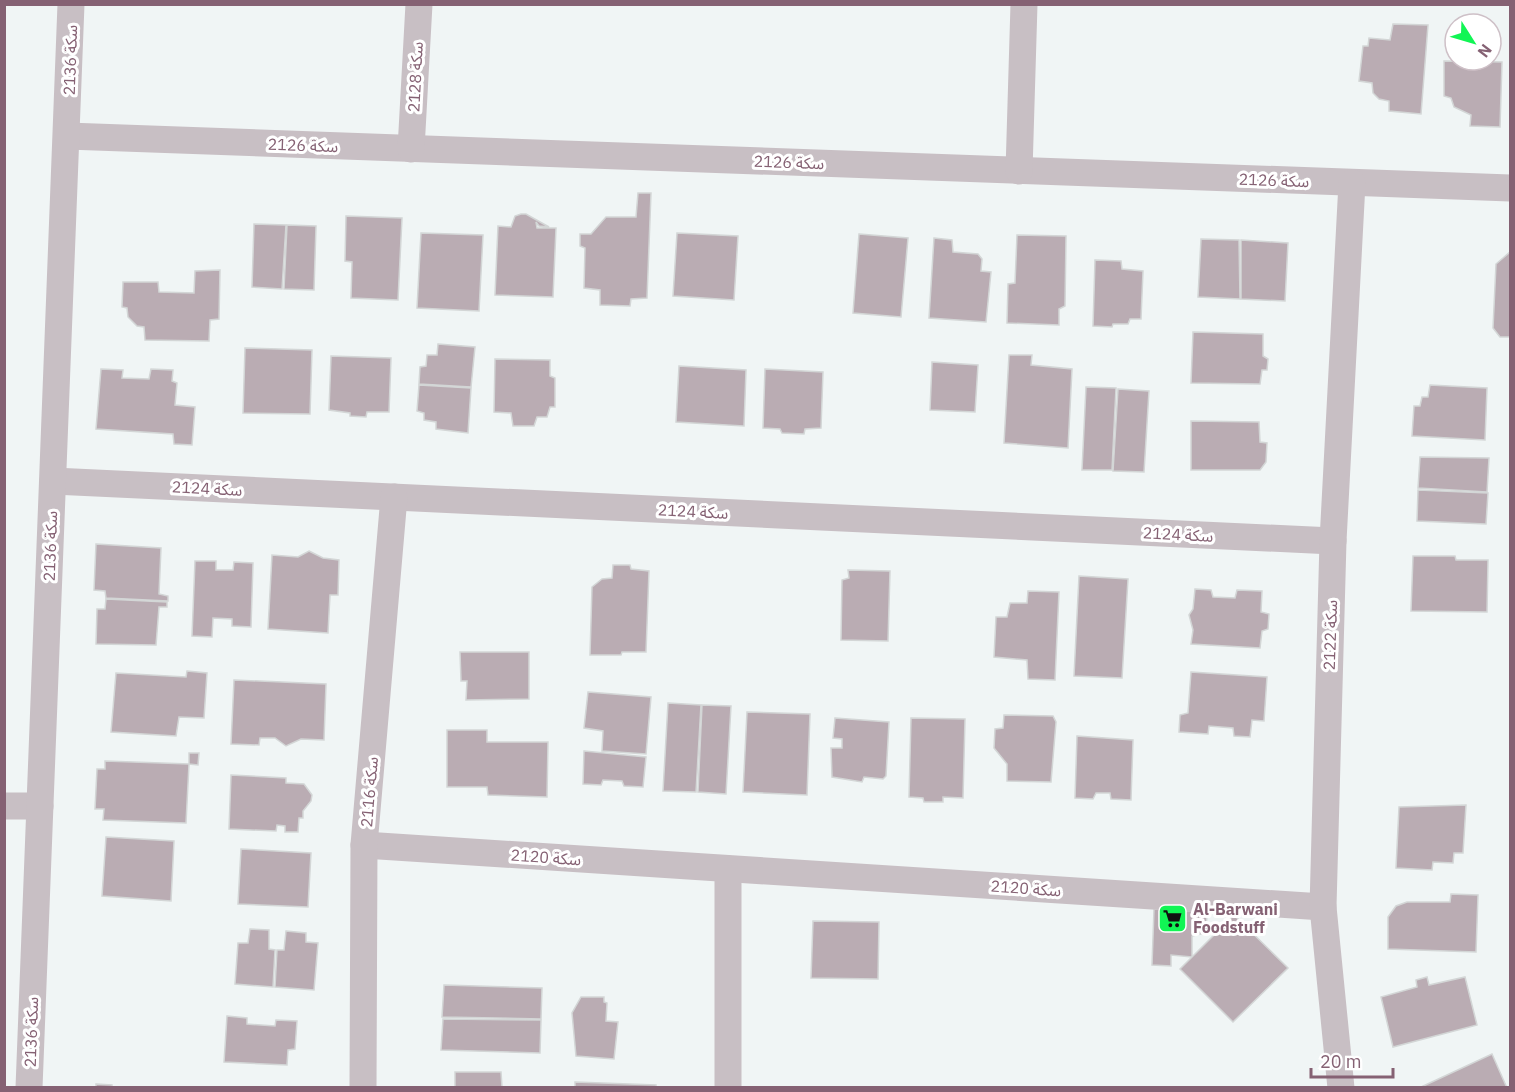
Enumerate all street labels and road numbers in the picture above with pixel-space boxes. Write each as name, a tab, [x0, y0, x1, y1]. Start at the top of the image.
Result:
street label: سكة 2136	[59, 24, 81, 96]
street label: سكة 2128	[403, 41, 427, 113]
street label: سكة 2126	[267, 134, 339, 156]
street label: سكة 2126	[753, 151, 825, 173]
street label: سكة 2126	[1238, 169, 1310, 191]
street label: سكة 2124	[171, 476, 243, 500]
street label: سكة 2124	[657, 499, 729, 523]
street label: سكة 2136	[39, 510, 61, 582]
street label: سكة 2124	[1142, 522, 1214, 546]
street label: سكة 2122	[1319, 599, 1341, 671]
street label: سكة 2116	[356, 756, 382, 828]
street label: سكة 2120	[510, 845, 582, 869]
street label: سكة 2120	[990, 876, 1062, 900]
street label: سكة 2136	[20, 996, 42, 1068]

